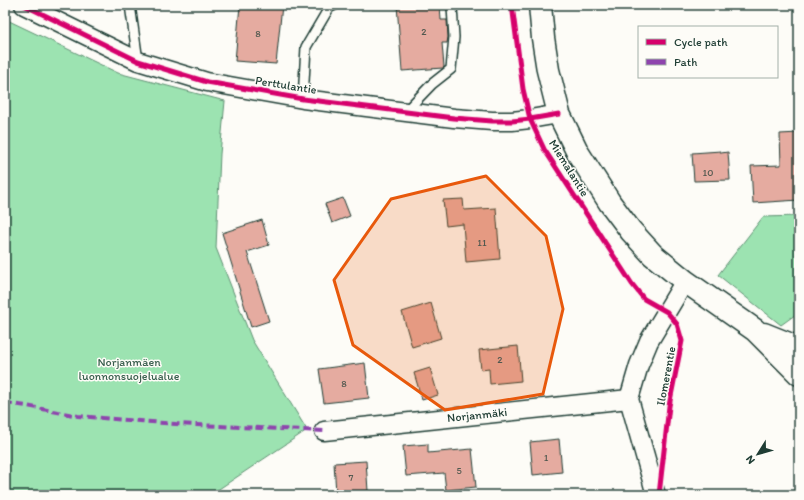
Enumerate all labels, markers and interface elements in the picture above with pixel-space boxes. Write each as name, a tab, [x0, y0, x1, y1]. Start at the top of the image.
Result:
house number: 2	[421, 25, 427, 38]
legend	[638, 26, 778, 78]
house number: 8	[255, 27, 261, 40]
text: Cycle path	[674, 35, 728, 49]
text: Path	[674, 55, 697, 69]
street label: Perttulantie	[254, 73, 318, 97]
street label: Miemalantie	[546, 137, 592, 199]
house number: 10	[703, 166, 713, 179]
house number: 11	[477, 236, 487, 249]
street label: Ilomerentie	[653, 345, 679, 407]
house number: 2	[497, 353, 503, 366]
park label: Norjanmäen luonnonsuojelualue	[79, 355, 180, 383]
house number: 8	[341, 377, 347, 390]
street label: Norjanmäki	[446, 405, 508, 425]
north arrow	[738, 434, 778, 474]
house number: 1	[544, 451, 549, 464]
text: N	[743, 453, 758, 467]
house number: 5	[456, 464, 462, 477]
house number: 7	[349, 471, 354, 484]

